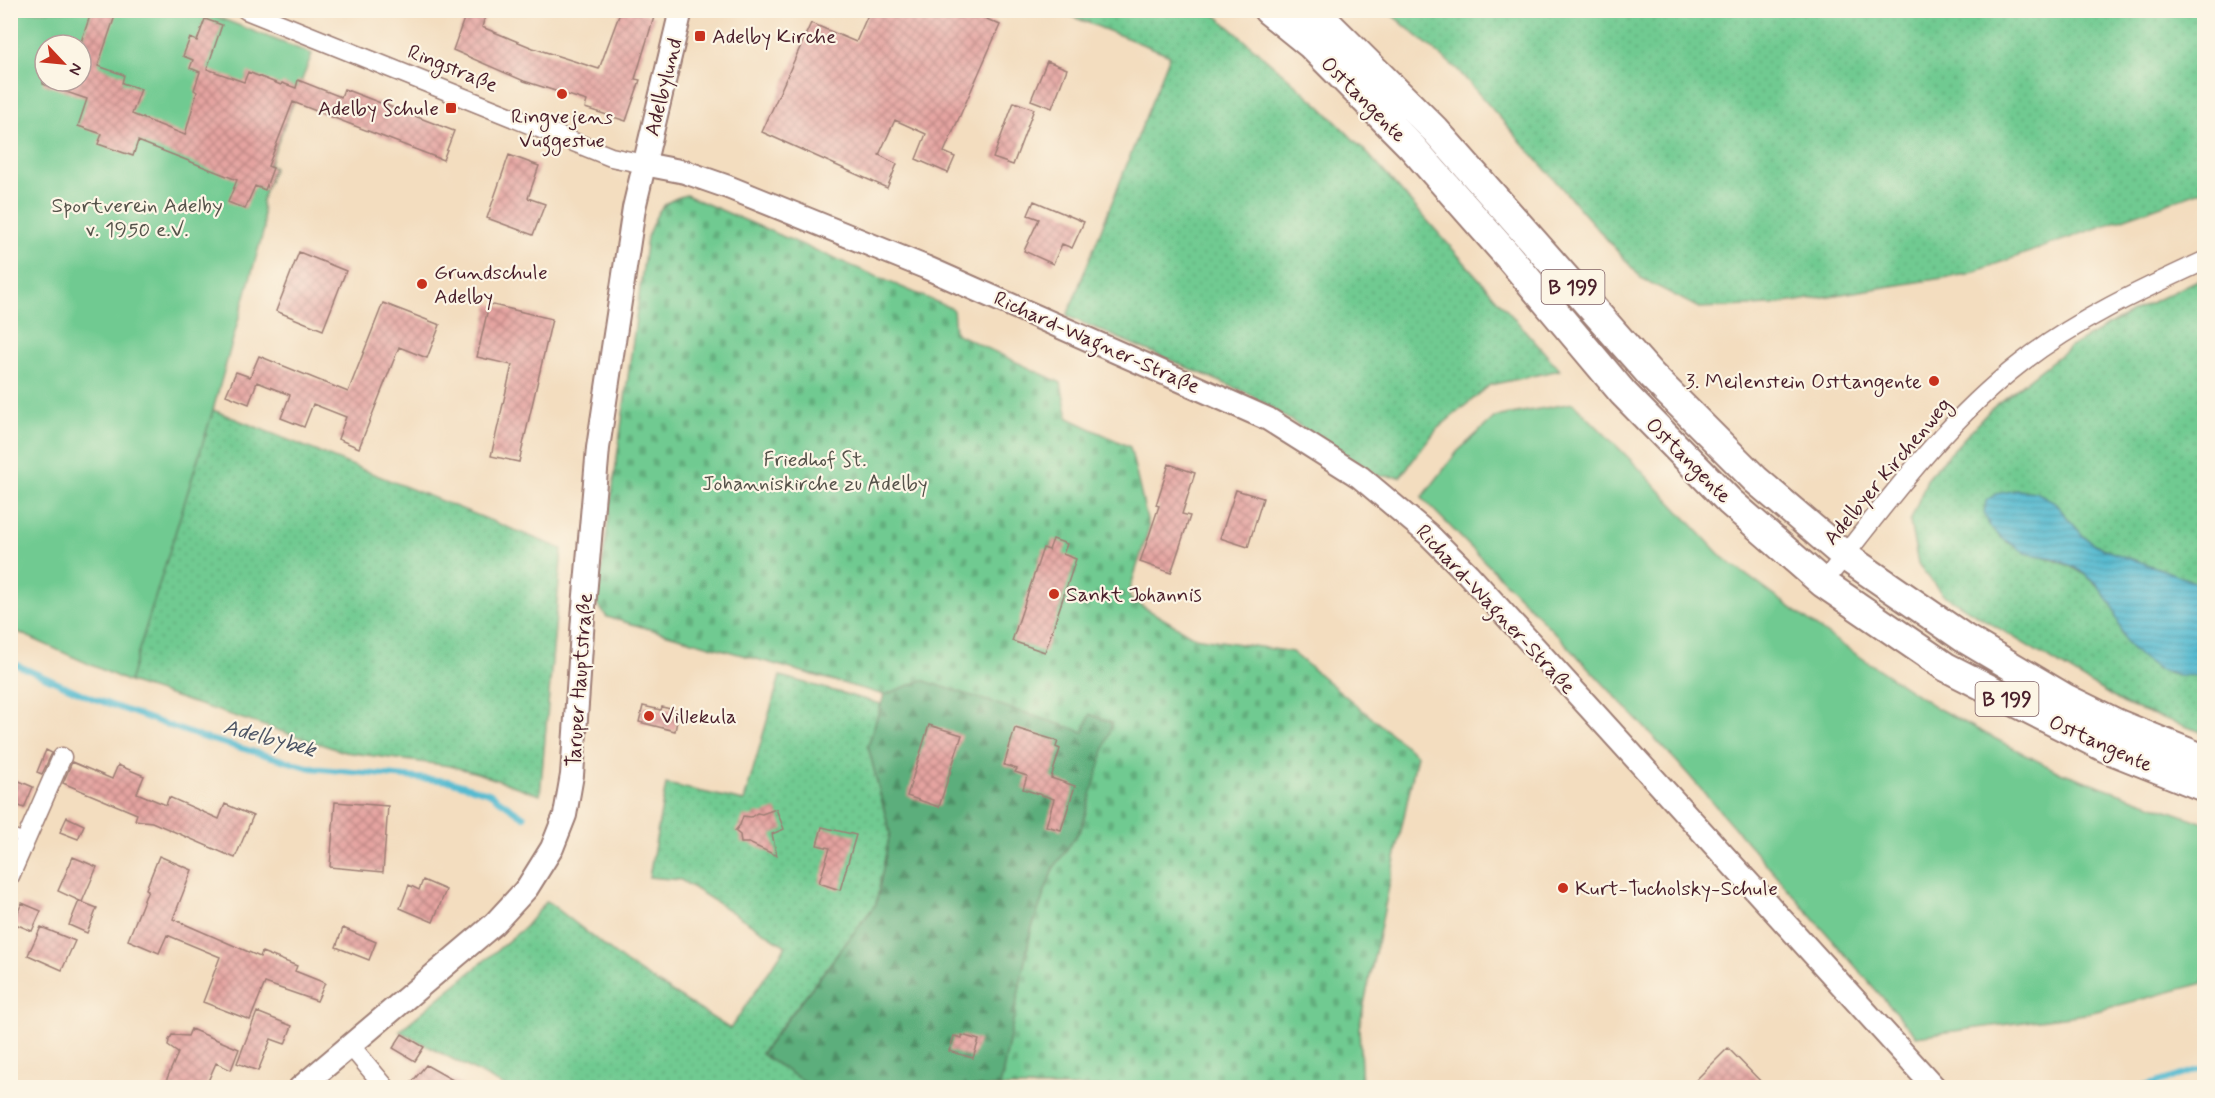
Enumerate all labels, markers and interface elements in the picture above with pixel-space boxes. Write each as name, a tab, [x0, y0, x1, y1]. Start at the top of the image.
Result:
place label: Adelby Kirche	[712, 23, 836, 51]
marker: Adelby Kirche	[693, 29, 707, 43]
north arrow	[33, 33, 93, 93]
street label: Adelbylund	[638, 35, 690, 139]
street label: Ringstraße	[403, 38, 502, 101]
street label: Osttangente	[1313, 51, 1412, 150]
text: N	[63, 60, 87, 78]
marker: Ringvejens Vuggestue	[555, 87, 569, 101]
place label: Adelby Schule	[318, 95, 439, 123]
marker: Adelby Schule	[444, 101, 458, 115]
place label: Ringvejens Vuggestue	[511, 103, 613, 157]
park label: Sportverein Adelby v. 1950 e.V.	[51, 192, 223, 244]
place label: Grundschule Adelby	[434, 259, 548, 311]
road number: B 199	[1542, 270, 1604, 304]
marker: Grundschule Adelby	[415, 277, 429, 291]
street label: Richard-Wagner-Straße	[988, 285, 1204, 403]
place label: 3. Meilenstein Osttangente	[1686, 368, 1922, 397]
marker: 3. Meilenstein Osttangente	[1927, 374, 1941, 388]
street label: Adelbyer Kirchenweg	[1818, 392, 1959, 552]
street label: Osttangente	[1638, 412, 1737, 511]
park label: Friedhof St. Johanniskirche zu Adelby	[702, 446, 928, 498]
street label: Richard-Wagner-Straße	[1408, 519, 1581, 702]
place label: Sankt Johannis	[1066, 581, 1202, 609]
marker: Sankt Johannis	[1047, 587, 1061, 601]
street label: Taruper Hauptstraße	[560, 592, 600, 768]
road number: B 199	[1976, 682, 2038, 716]
place label: Villekula	[661, 703, 737, 731]
marker: Villekula	[642, 709, 656, 723]
street label: Osttangente	[2044, 709, 2157, 780]
water label: Adelbybek	[220, 713, 321, 765]
place label: Kurt-Tucholsky-Schule	[1575, 875, 1778, 903]
marker: Kurt-Tucholsky-Schule	[1556, 881, 1570, 895]

